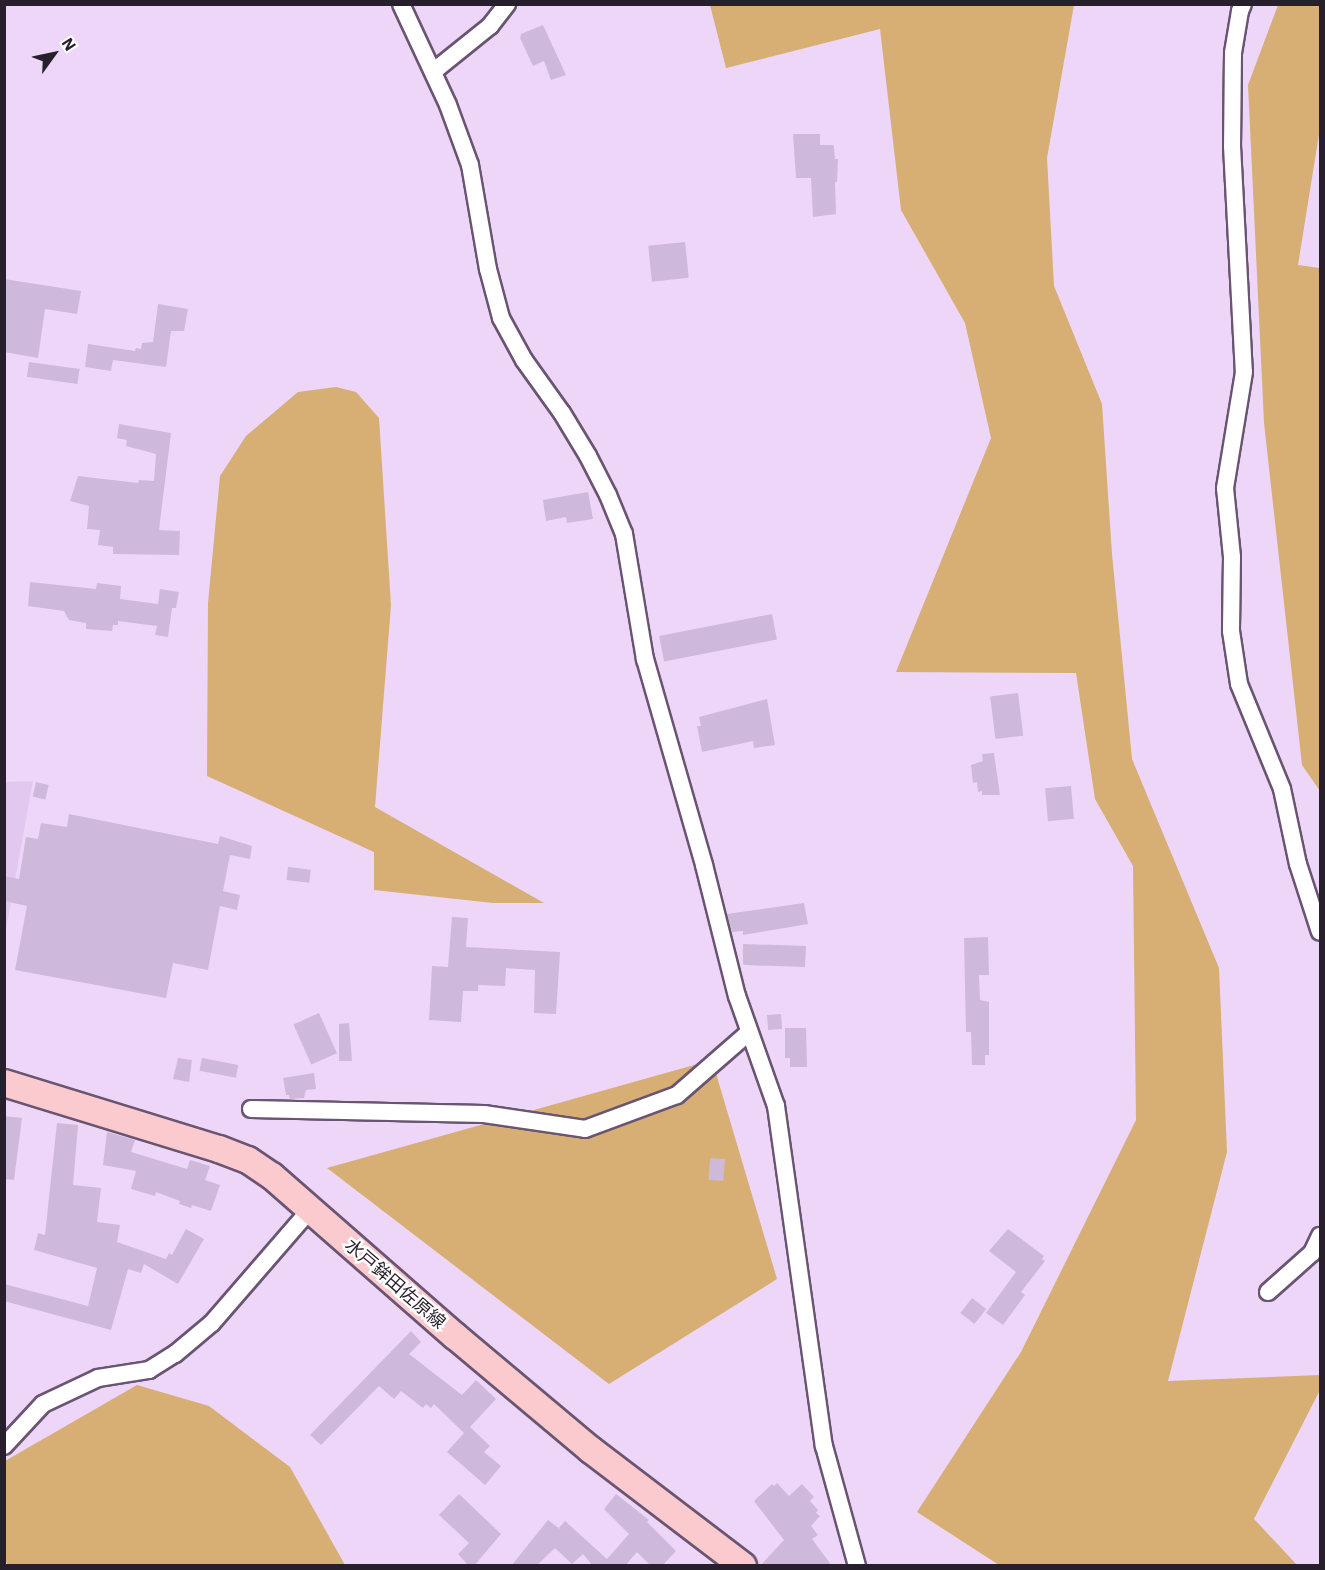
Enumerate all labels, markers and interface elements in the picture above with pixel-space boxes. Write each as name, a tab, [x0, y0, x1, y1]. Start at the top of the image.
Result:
north arrow	[24, 24, 84, 84]
text: N	[58, 34, 81, 55]
street label: 水戸鉾田佐原線	[340, 1235, 450, 1333]

